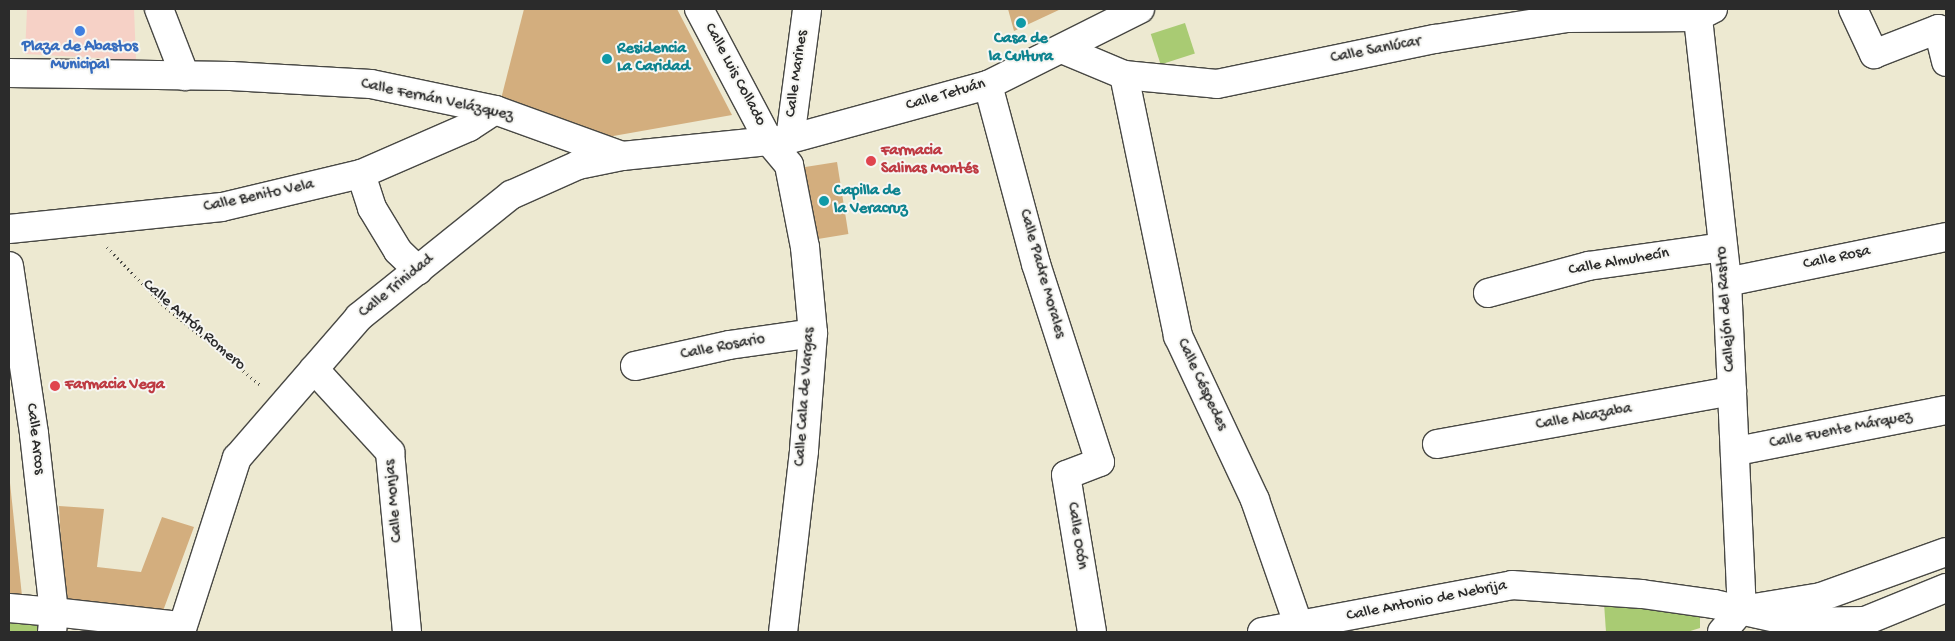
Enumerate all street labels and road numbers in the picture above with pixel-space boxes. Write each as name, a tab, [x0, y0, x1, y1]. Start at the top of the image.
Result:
street label: Calle Luis Collado	[699, 20, 769, 130]
street label: Calle Marines	[782, 29, 814, 119]
street label: Calle Sanlúcar	[1329, 33, 1423, 69]
street label: Calle Fernán Velázquez	[359, 75, 515, 127]
street label: Calle Tetuán	[904, 76, 988, 116]
street label: Calle Benito Vela	[202, 176, 316, 218]
street label: Calle Padre Morales	[1013, 207, 1069, 341]
street label: Calle Rosa	[1802, 243, 1872, 275]
street label: Calle Almuhecín	[1567, 245, 1671, 281]
street label: Callejón del Rastro	[1713, 246, 1741, 372]
street label: Calle Trinidad	[356, 251, 438, 323]
street label: Calle Antón Romero	[138, 276, 248, 376]
street label: Calle Cala de Vargas	[792, 327, 820, 467]
street label: Calle Rosario	[679, 330, 767, 366]
street label: Calle Céspedes	[1171, 336, 1231, 434]
street label: Calle Alcazaba	[1534, 400, 1634, 436]
street label: Calle Arcos	[20, 402, 48, 476]
street label: Calle Fuente Márquez	[1768, 408, 1914, 454]
street label: Calle Monjas	[382, 459, 408, 543]
street label: Calle Ocón	[1061, 501, 1091, 571]
street label: Calle Antonio de Nebrija	[1345, 577, 1509, 627]

